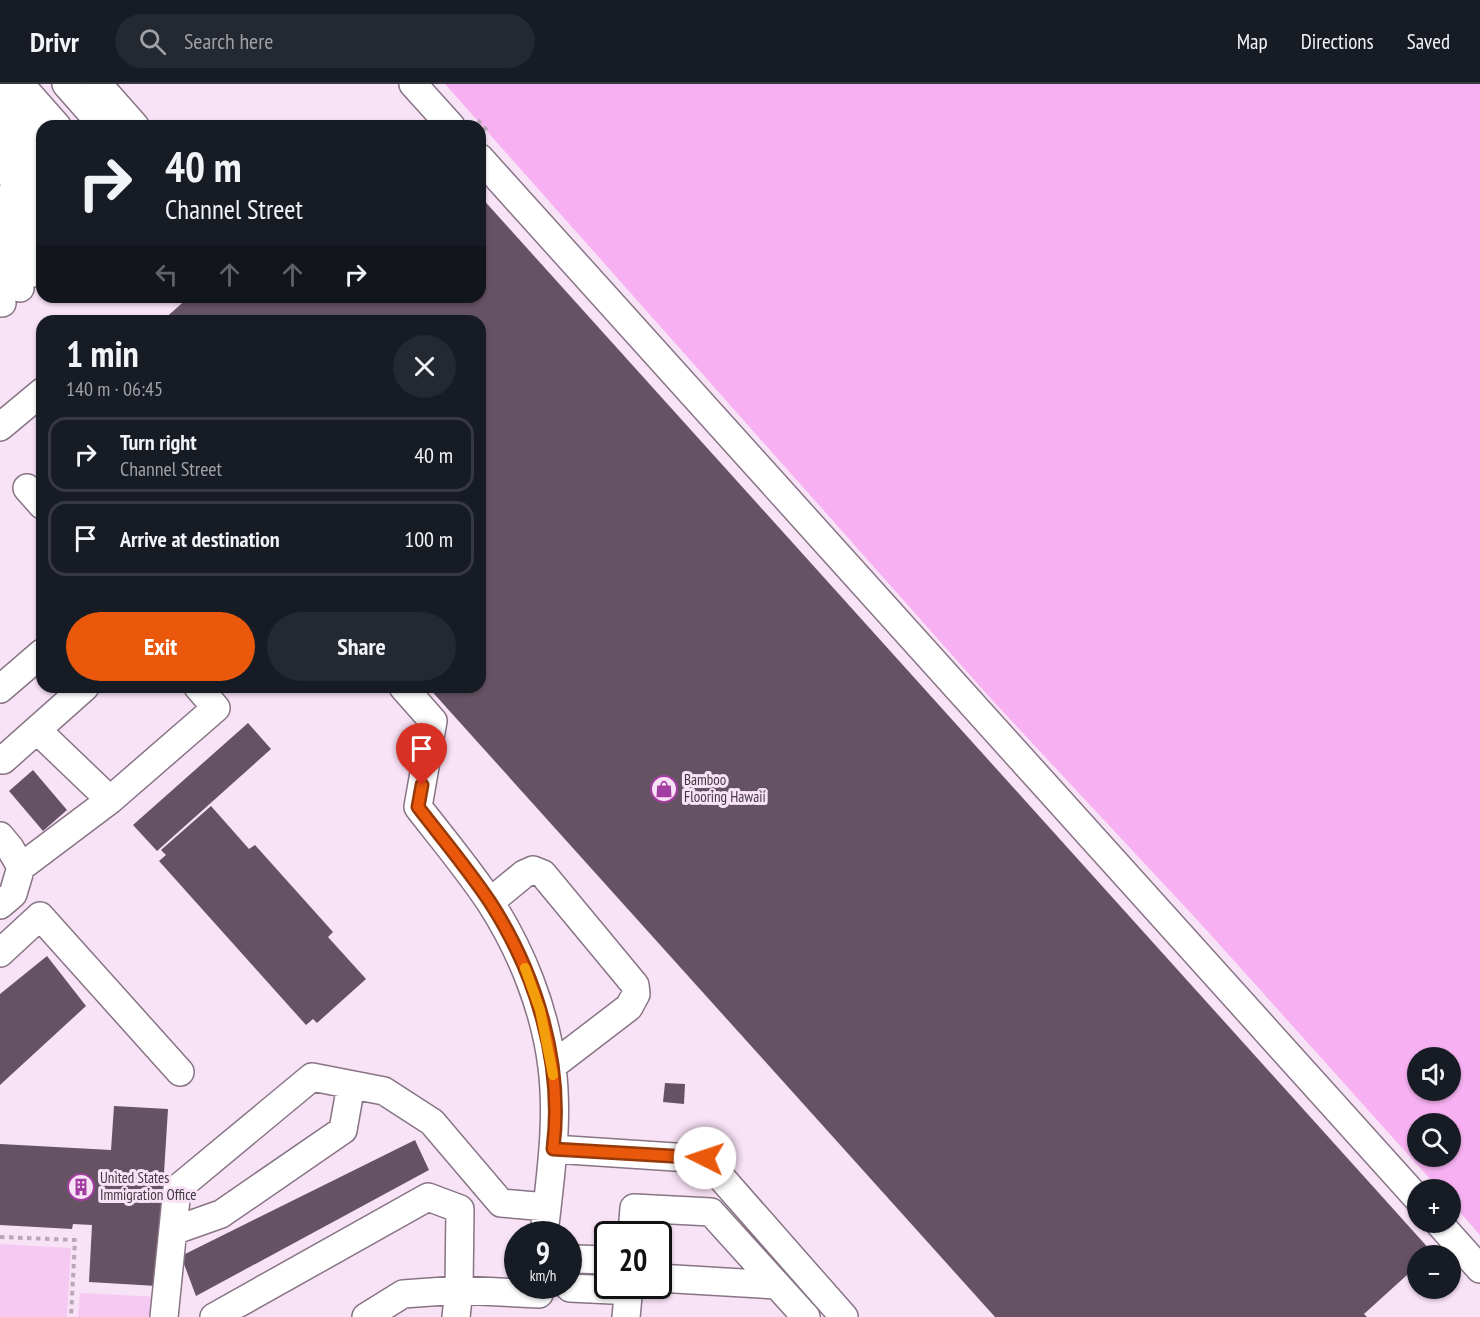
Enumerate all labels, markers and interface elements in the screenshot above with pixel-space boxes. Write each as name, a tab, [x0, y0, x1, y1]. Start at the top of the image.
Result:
search box	[115, 14, 535, 68]
text: Drivr	[30, 23, 79, 60]
icon: search	[136, 25, 169, 58]
text: Search here	[184, 27, 273, 55]
text: Map	[1237, 28, 1268, 55]
text: Directions	[1301, 28, 1374, 55]
text: Saved	[1407, 28, 1450, 55]
text: 40 m	[165, 139, 242, 194]
icon: right	[66, 144, 144, 222]
text: Channel Street	[165, 192, 303, 226]
icon: left	[150, 258, 183, 291]
icon: ahead	[213, 258, 246, 291]
icon: ahead	[276, 258, 309, 291]
icon: right	[339, 258, 372, 291]
text: 1 min	[66, 330, 139, 377]
button: close	[393, 335, 456, 398]
text: 140 m · 06:45	[66, 376, 163, 402]
text: Turn right	[120, 428, 197, 456]
icon: right	[69, 438, 102, 471]
text: 40 m	[414, 441, 453, 469]
text: Channel Street	[120, 456, 222, 482]
icon: arrive	[69, 522, 102, 555]
text: Arrive at destination	[120, 525, 280, 553]
text: 100 m	[404, 525, 453, 553]
button: Exit	[66, 612, 255, 681]
button: Share	[267, 612, 456, 681]
pin	[396, 723, 447, 785]
icon: arrive	[405, 732, 438, 765]
place label: Bamboo Flooring Hawaii	[684, 770, 766, 806]
shop icon: Bamboo Flooring Hawaii	[649, 774, 679, 804]
map controls	[1407, 1047, 1461, 1299]
button: sound	[1407, 1047, 1461, 1101]
button: search	[1407, 1113, 1461, 1167]
position arrow	[673, 1126, 737, 1190]
place label: United States Immigration Office	[100, 1168, 196, 1204]
building icon: United States Immigration Office	[66, 1172, 96, 1202]
button: +	[1407, 1179, 1461, 1233]
speed limit sign: 20	[594, 1221, 672, 1299]
text: 9	[536, 1233, 550, 1272]
button: −	[1407, 1245, 1461, 1299]
text: km/h	[530, 1266, 556, 1285]

